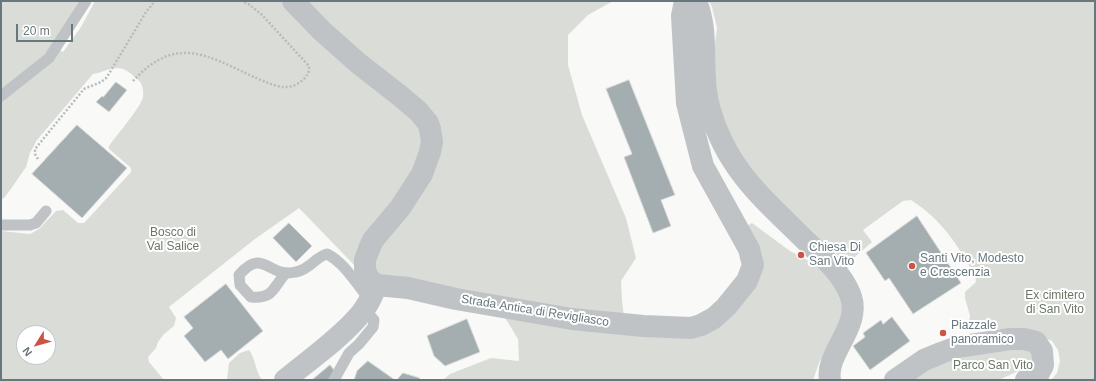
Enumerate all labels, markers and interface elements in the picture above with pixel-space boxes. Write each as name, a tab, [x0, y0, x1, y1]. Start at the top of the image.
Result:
scale bar	[18, 16, 75, 42]
text: 20 m	[23, 24, 50, 38]
park label: Bosco di Val Salice	[147, 226, 199, 254]
place label: Chiesa Di San Vito	[809, 241, 861, 269]
marker: Chiesa Di San Vito	[796, 250, 806, 260]
place label: Santi Vito, Modesto e Crescenzia	[920, 252, 1024, 280]
marker: Santi Vito, Modesto e Crescenzia	[907, 261, 917, 271]
park label: Ex cimitero di San Vito	[1025, 289, 1085, 317]
street label: Strada Antica di Revigliasco	[460, 292, 610, 330]
place label: Piazzale panoramico	[951, 319, 1014, 347]
north arrow	[16, 325, 56, 365]
marker: Piazzale panoramico	[938, 328, 948, 338]
text: N	[20, 345, 34, 358]
park label: Parco San Vito	[953, 359, 1033, 373]

